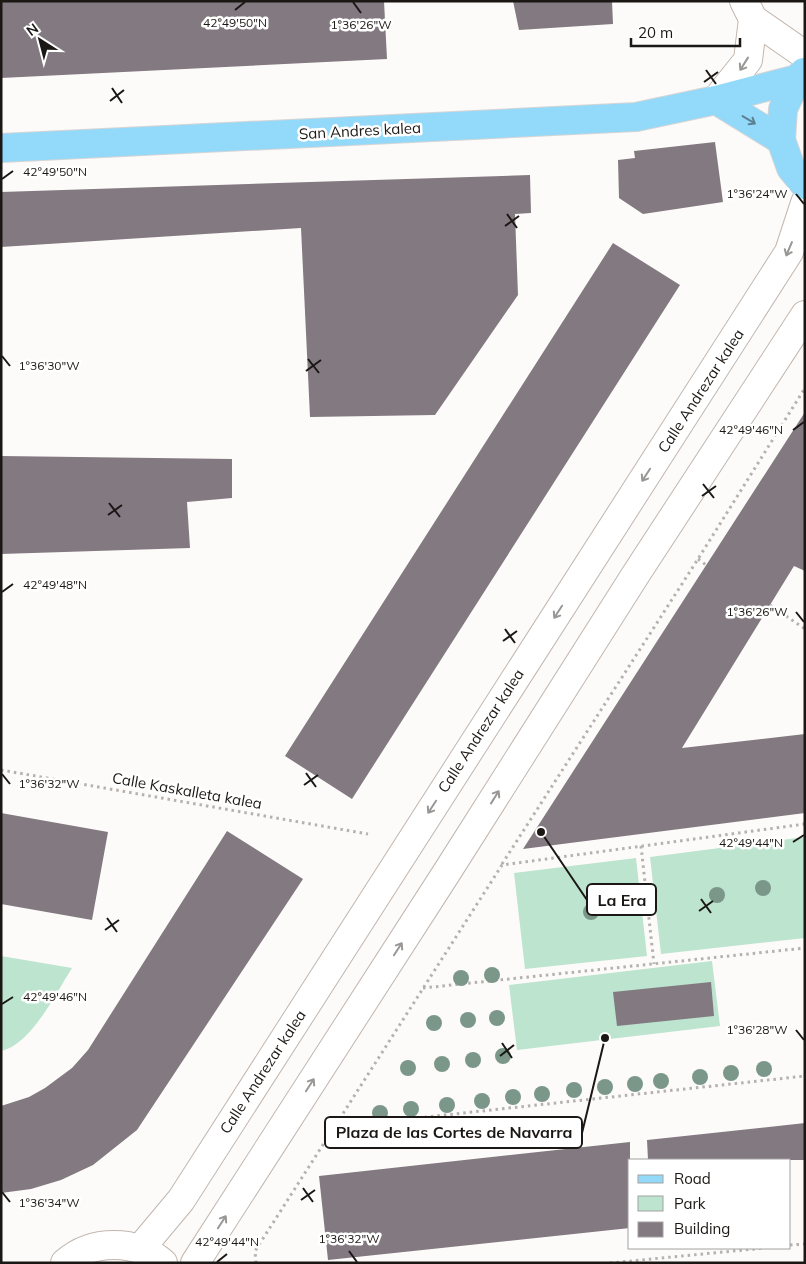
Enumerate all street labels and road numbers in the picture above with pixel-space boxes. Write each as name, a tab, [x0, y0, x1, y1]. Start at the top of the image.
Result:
street label: San Andres kalea	[298, 118, 421, 143]
street label: Calle Andrezar kalea	[653, 325, 748, 456]
street label: Calle Andrezar kalea	[433, 665, 528, 796]
street label: Calle Kaskalleta kalea	[111, 768, 263, 813]
street label: Calle Andrezar kalea	[215, 1006, 310, 1137]

